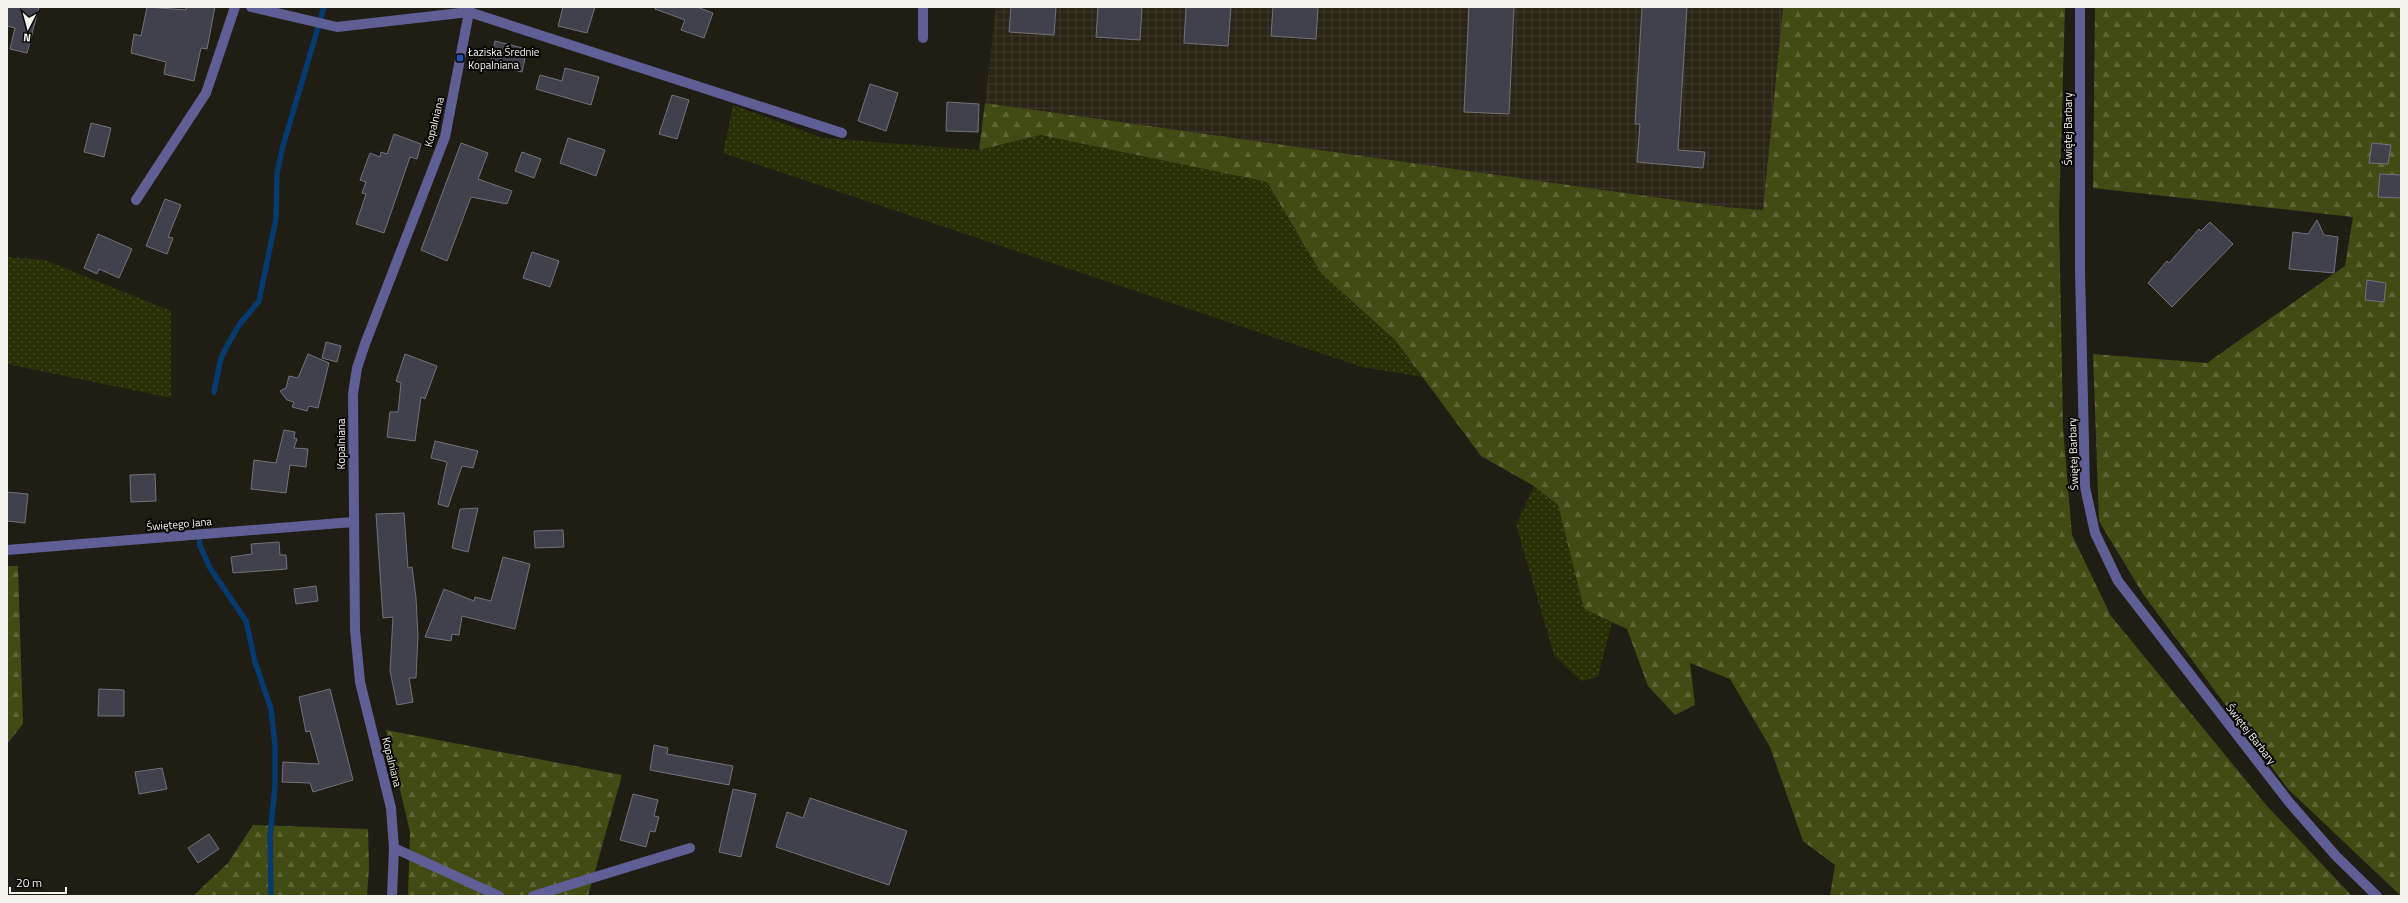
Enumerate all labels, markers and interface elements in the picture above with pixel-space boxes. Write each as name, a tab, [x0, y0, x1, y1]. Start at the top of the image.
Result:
north arrow	[8, 8, 48, 48]
text: N	[22, 30, 32, 46]
place label: Łaziska Średnie Kopalniana	[467, 44, 540, 73]
marker: Łaziska Średnie Kopalniana	[455, 53, 465, 63]
street label: Świętej Barbary	[2060, 92, 2076, 165]
street label: Kopalniana	[420, 95, 448, 149]
street label: Świętej Barbary	[2064, 417, 2082, 491]
street label: Kopalniana	[333, 418, 349, 470]
street label: Świętego Jana	[146, 513, 213, 535]
street label: Świętej Barbary	[2222, 700, 2280, 768]
street label: Kopalniana	[378, 735, 406, 789]
scale bar	[10, 869, 66, 895]
text: 20 m	[16, 873, 42, 892]

